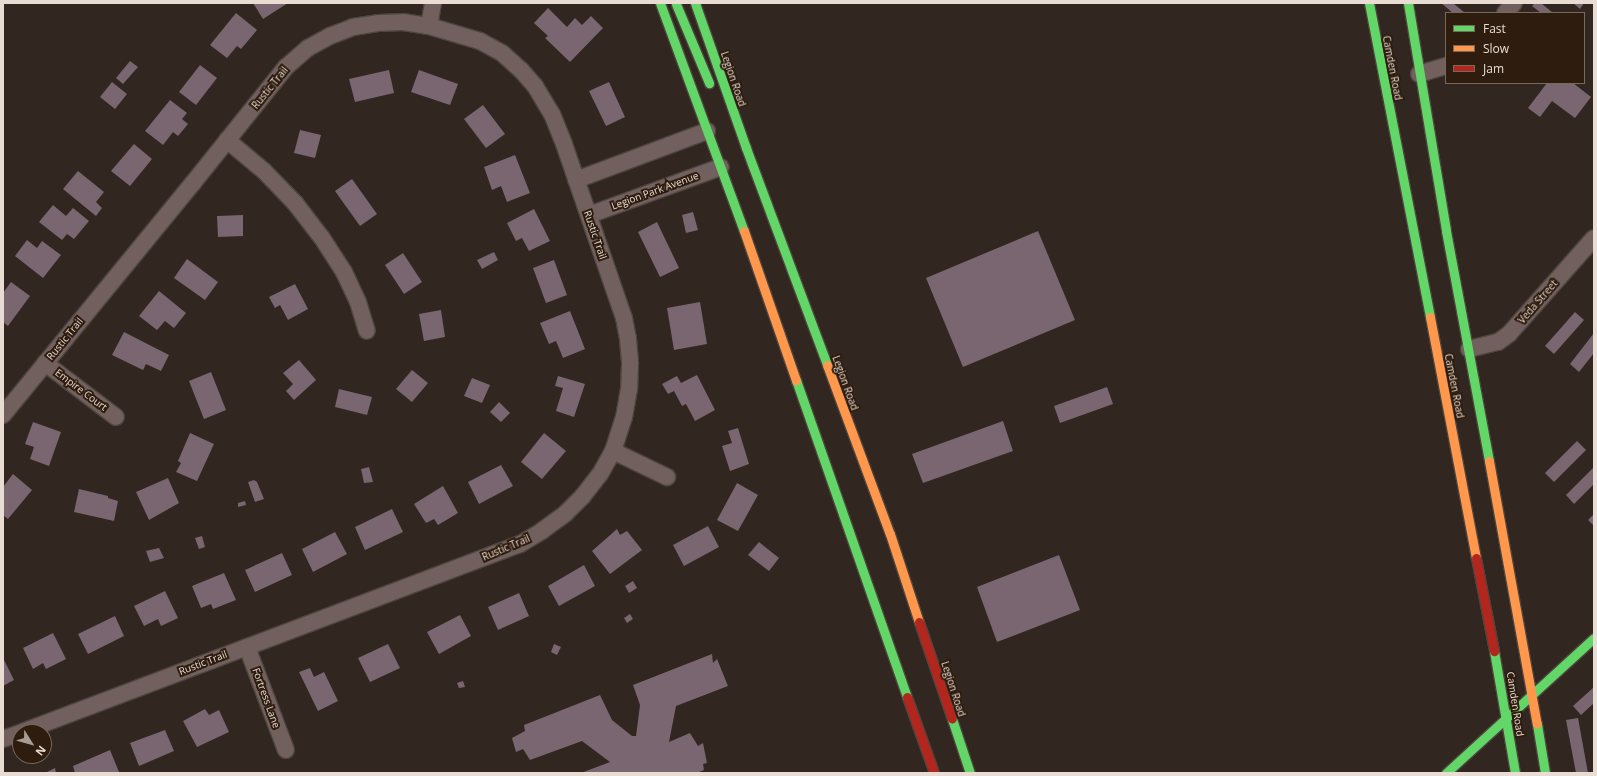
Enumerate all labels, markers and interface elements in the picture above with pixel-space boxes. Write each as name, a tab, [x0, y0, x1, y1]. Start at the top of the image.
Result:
legend	[1445, 12, 1585, 84]
text: Fast	[1483, 20, 1506, 37]
street label: Camden Road	[1380, 35, 1404, 101]
text: Slow	[1483, 40, 1509, 57]
street label: Legion Road	[718, 50, 748, 108]
text: Jam	[1483, 60, 1504, 77]
street label: Rustic Trail	[249, 65, 291, 111]
street label: Legion Park Avenue	[610, 170, 700, 212]
street label: Rustic Trail	[581, 209, 609, 261]
street label: Veda Street	[1516, 278, 1560, 326]
street label: Rustic Trail	[44, 316, 86, 362]
street label: Camden Road	[1442, 353, 1466, 419]
street label: Legion Road	[830, 354, 860, 412]
street label: Empire Court	[53, 367, 109, 413]
street label: Rustic Trail	[480, 533, 532, 563]
street label: Rustic Trail	[177, 648, 229, 678]
street label: Legion Road	[938, 660, 968, 718]
street label: Fortress Lane	[250, 666, 282, 730]
street label: Camden Road	[1504, 671, 1526, 737]
north arrow	[12, 724, 52, 764]
text: N	[33, 743, 50, 759]

